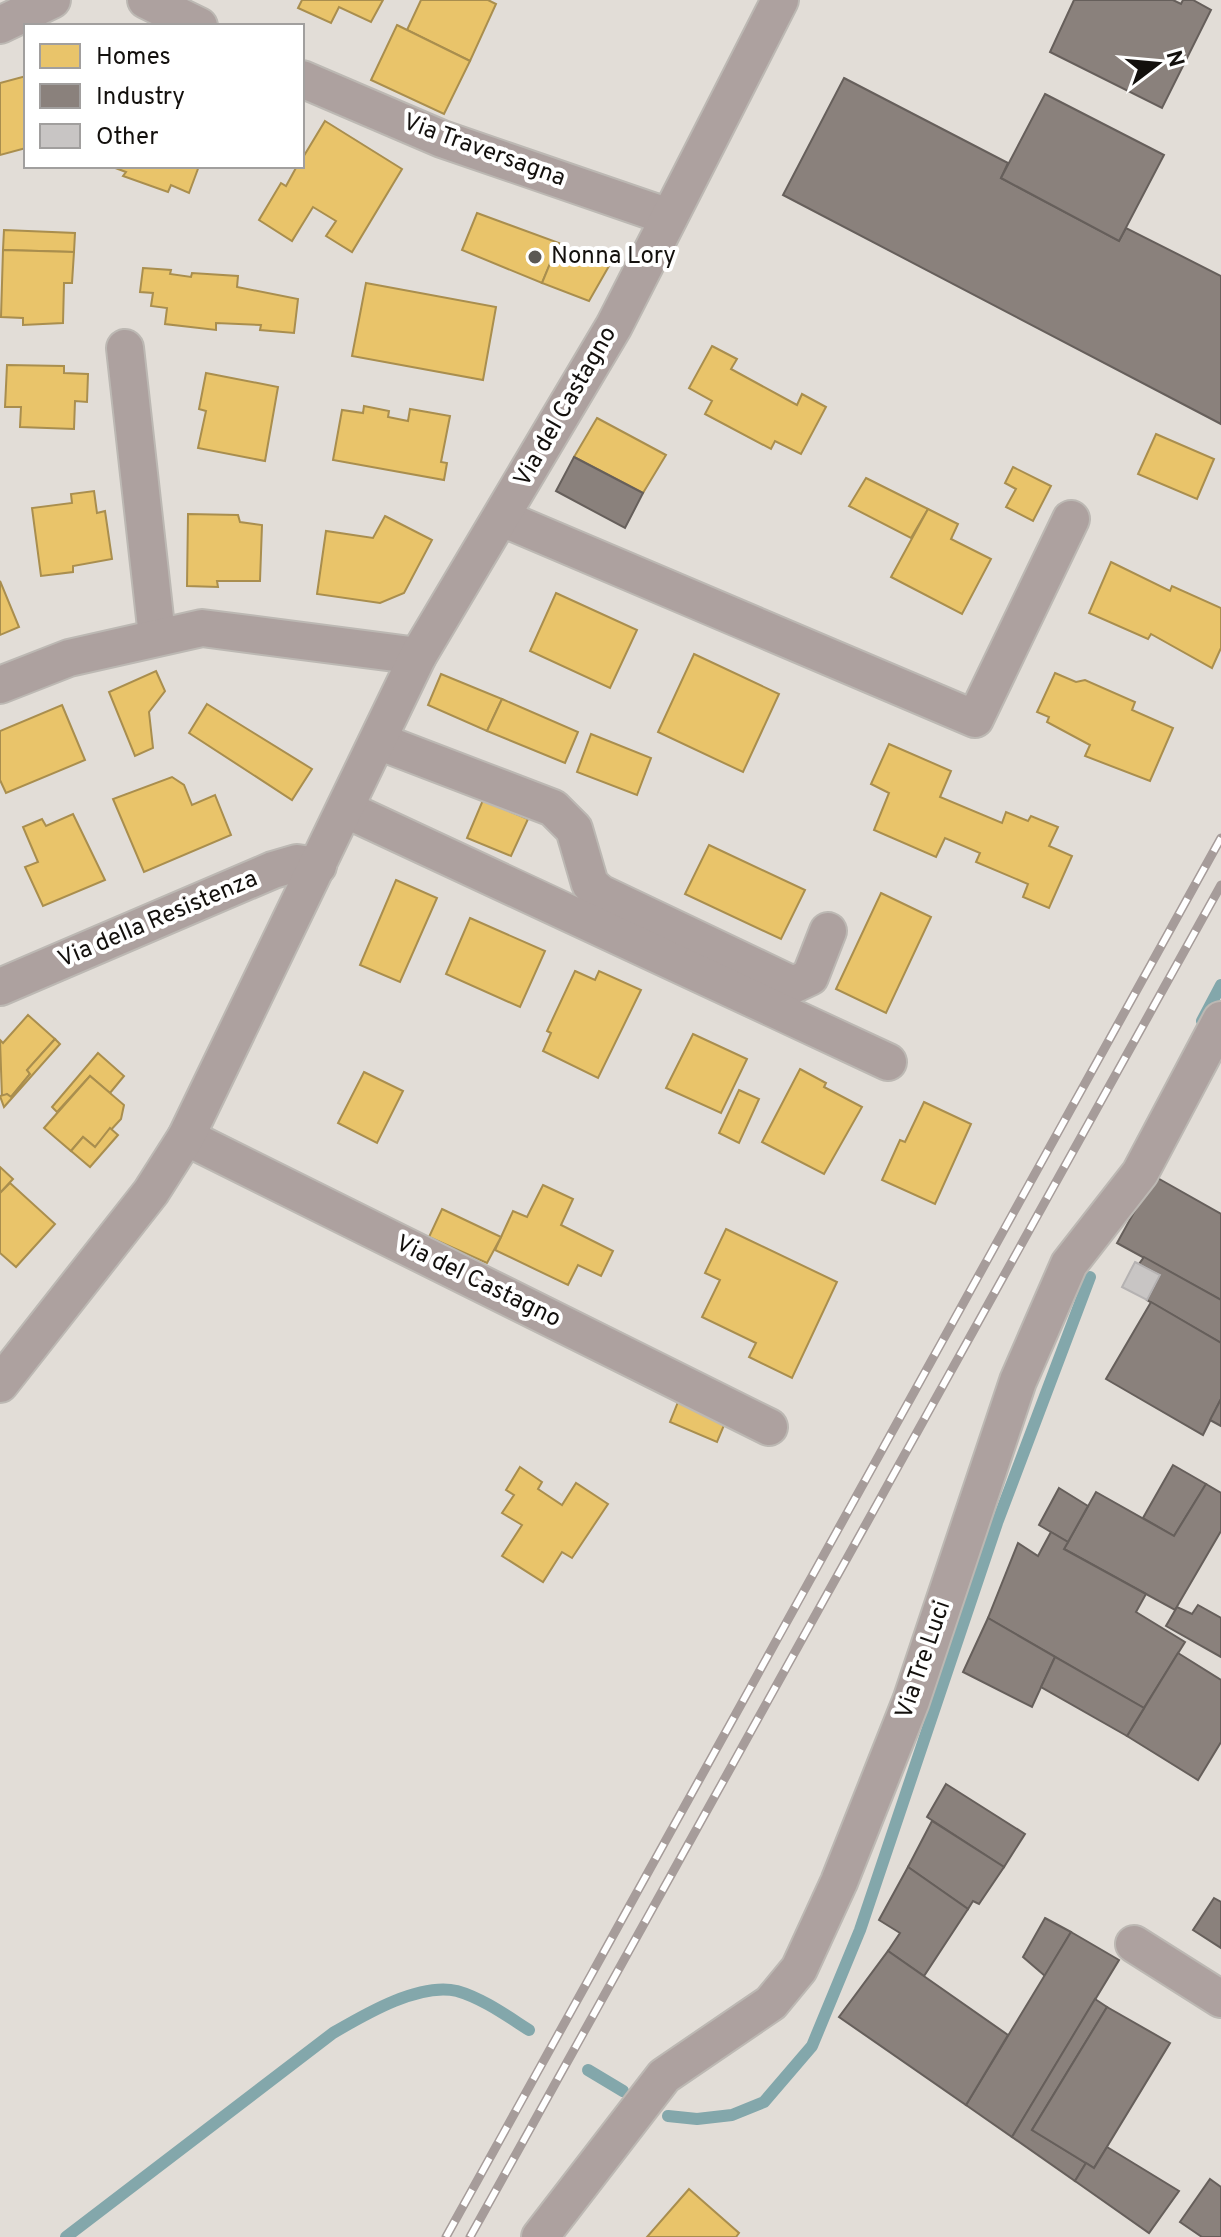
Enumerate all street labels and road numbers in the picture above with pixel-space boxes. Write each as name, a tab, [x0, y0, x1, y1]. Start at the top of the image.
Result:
street label: Via Traversagna	[399, 108, 569, 194]
street label: Via del Castagno	[508, 321, 624, 493]
street label: Via della Resistenza	[54, 864, 262, 976]
street label: Via del Castagno	[390, 1229, 566, 1335]
street label: Via Tre Luci	[890, 1597, 958, 1723]

